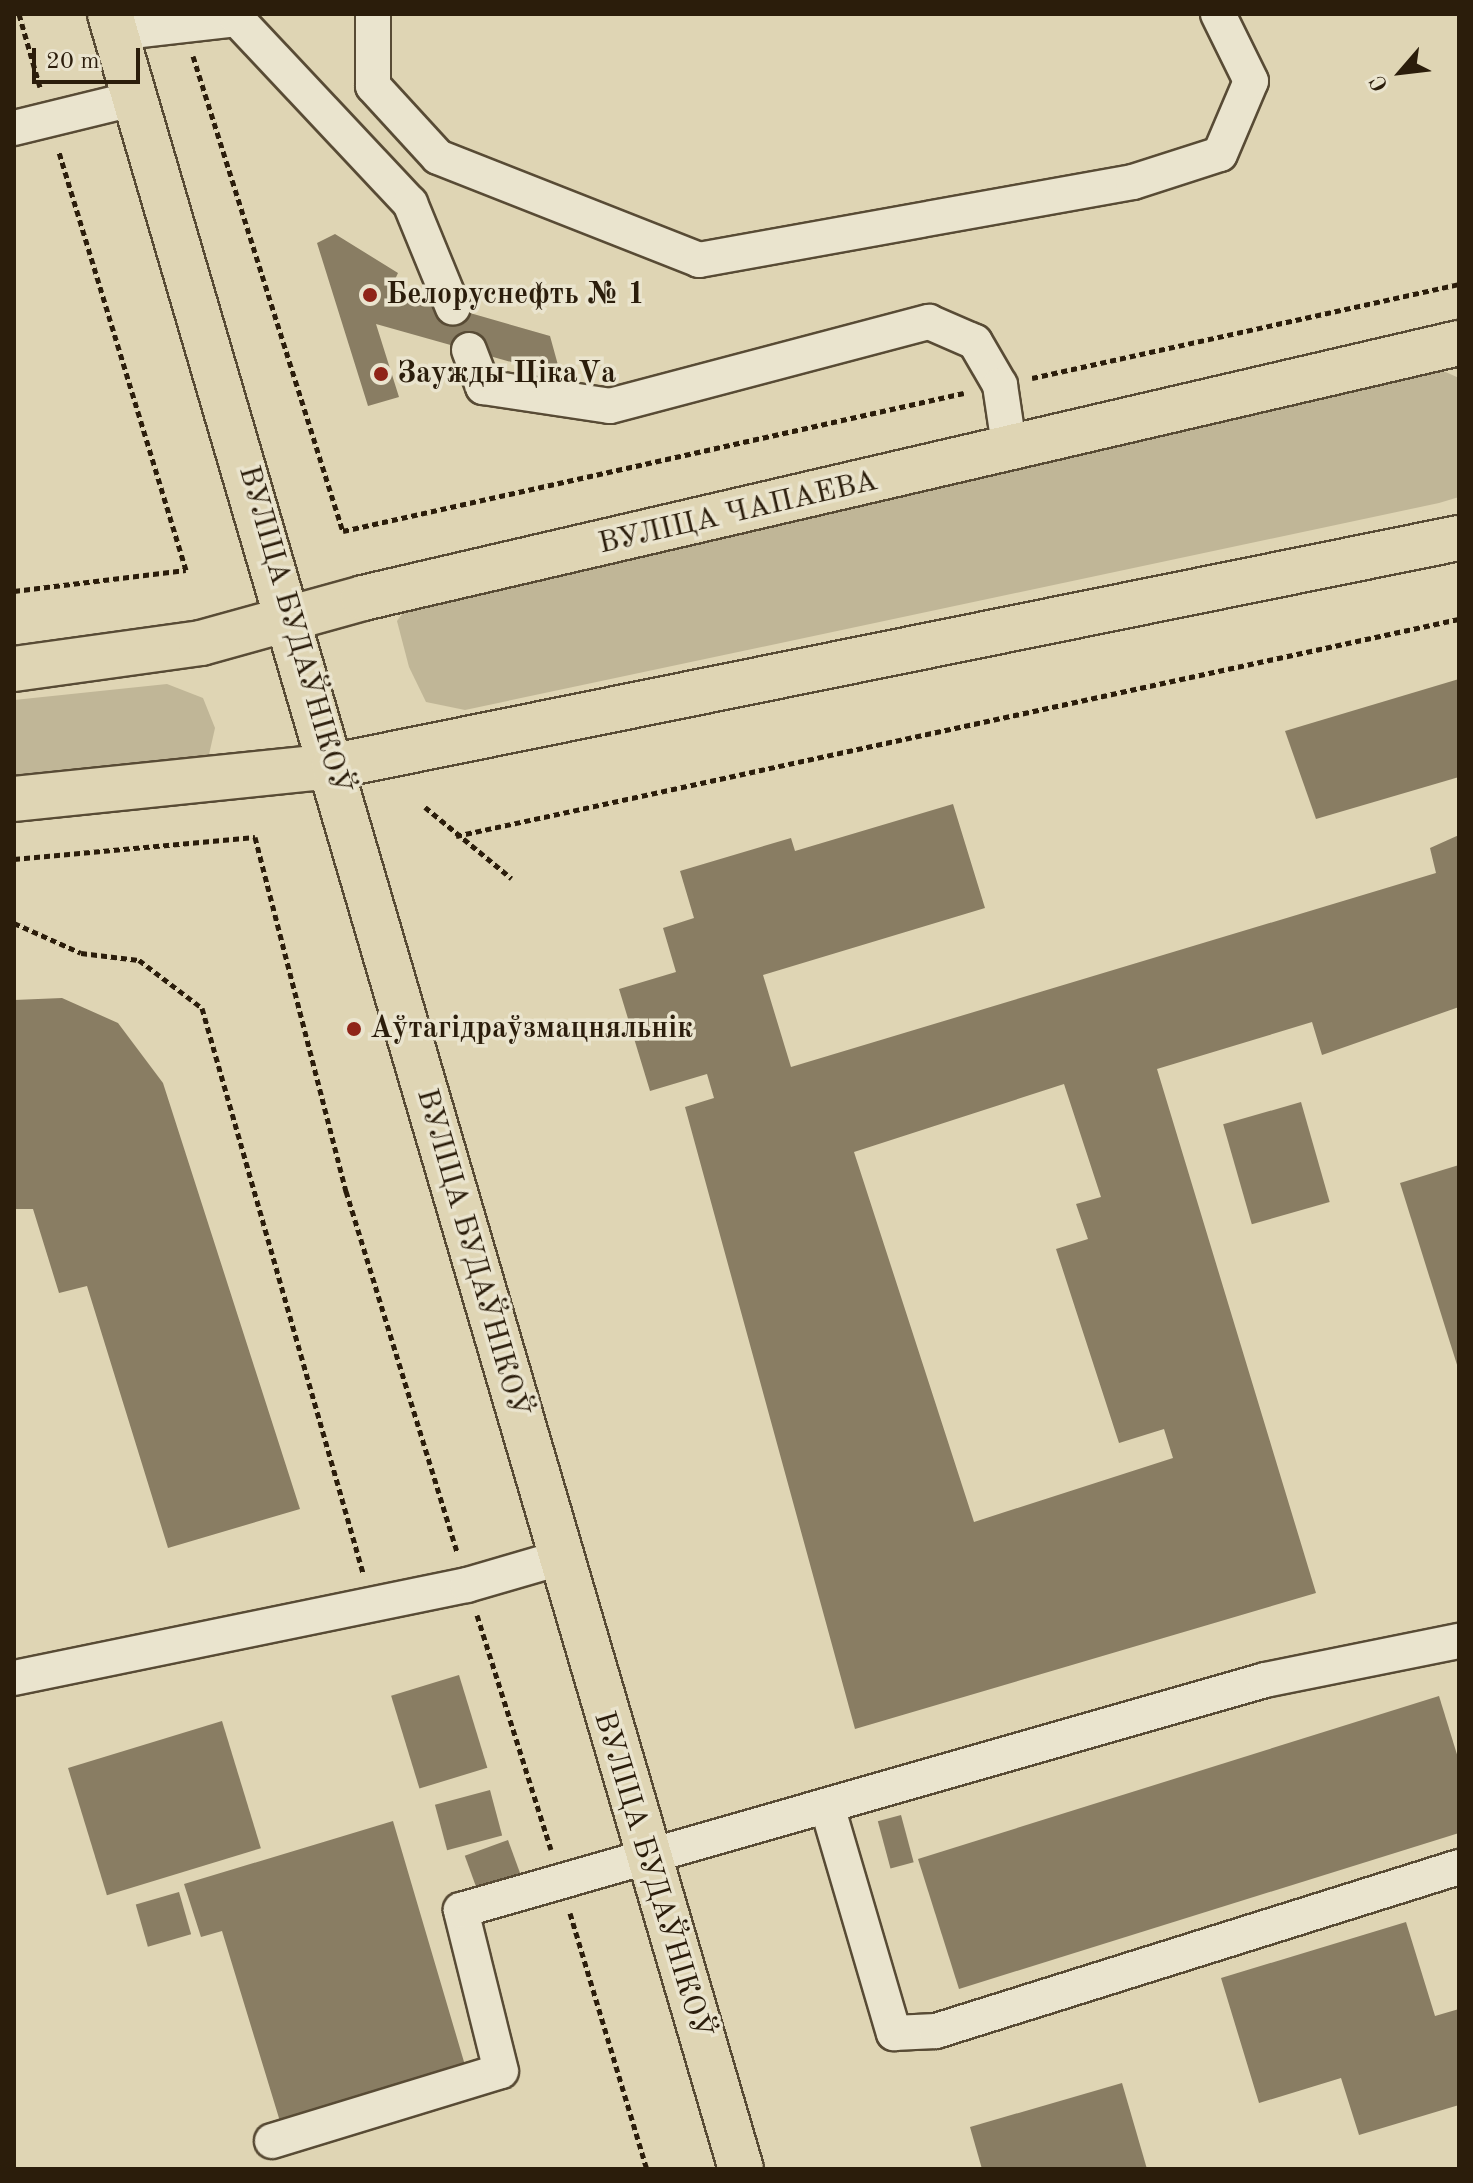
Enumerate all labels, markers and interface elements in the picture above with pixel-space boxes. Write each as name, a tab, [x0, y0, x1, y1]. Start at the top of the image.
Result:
scale bar	[36, 32, 144, 82]
north arrow	[1361, 32, 1441, 112]
text: 20 m	[46, 50, 100, 74]
text: С	[1367, 72, 1393, 95]
place label: Белоруснефть № 1	[386, 277, 645, 313]
marker: Белоруснефть № 1	[361, 286, 379, 304]
place label: Заужды ЦікаVа	[397, 356, 616, 392]
marker: Заужды ЦікаVа	[372, 365, 390, 383]
street label: ВУЛІЦА БУДАЎНІКОЎ	[230, 462, 358, 798]
street label: ВУЛІЦА ЧАПАЕВА	[595, 463, 881, 563]
place label: Аўтагідраўзмацняльнік	[370, 1011, 693, 1047]
marker: Аўтагідраўзмацняльнік	[345, 1020, 363, 1038]
street label: ВУЛІЦА БУДАЎНІКОЎ	[408, 1085, 536, 1421]
street label: ВУЛІЦА БУДАЎНІКОЎ	[585, 1707, 719, 2043]

